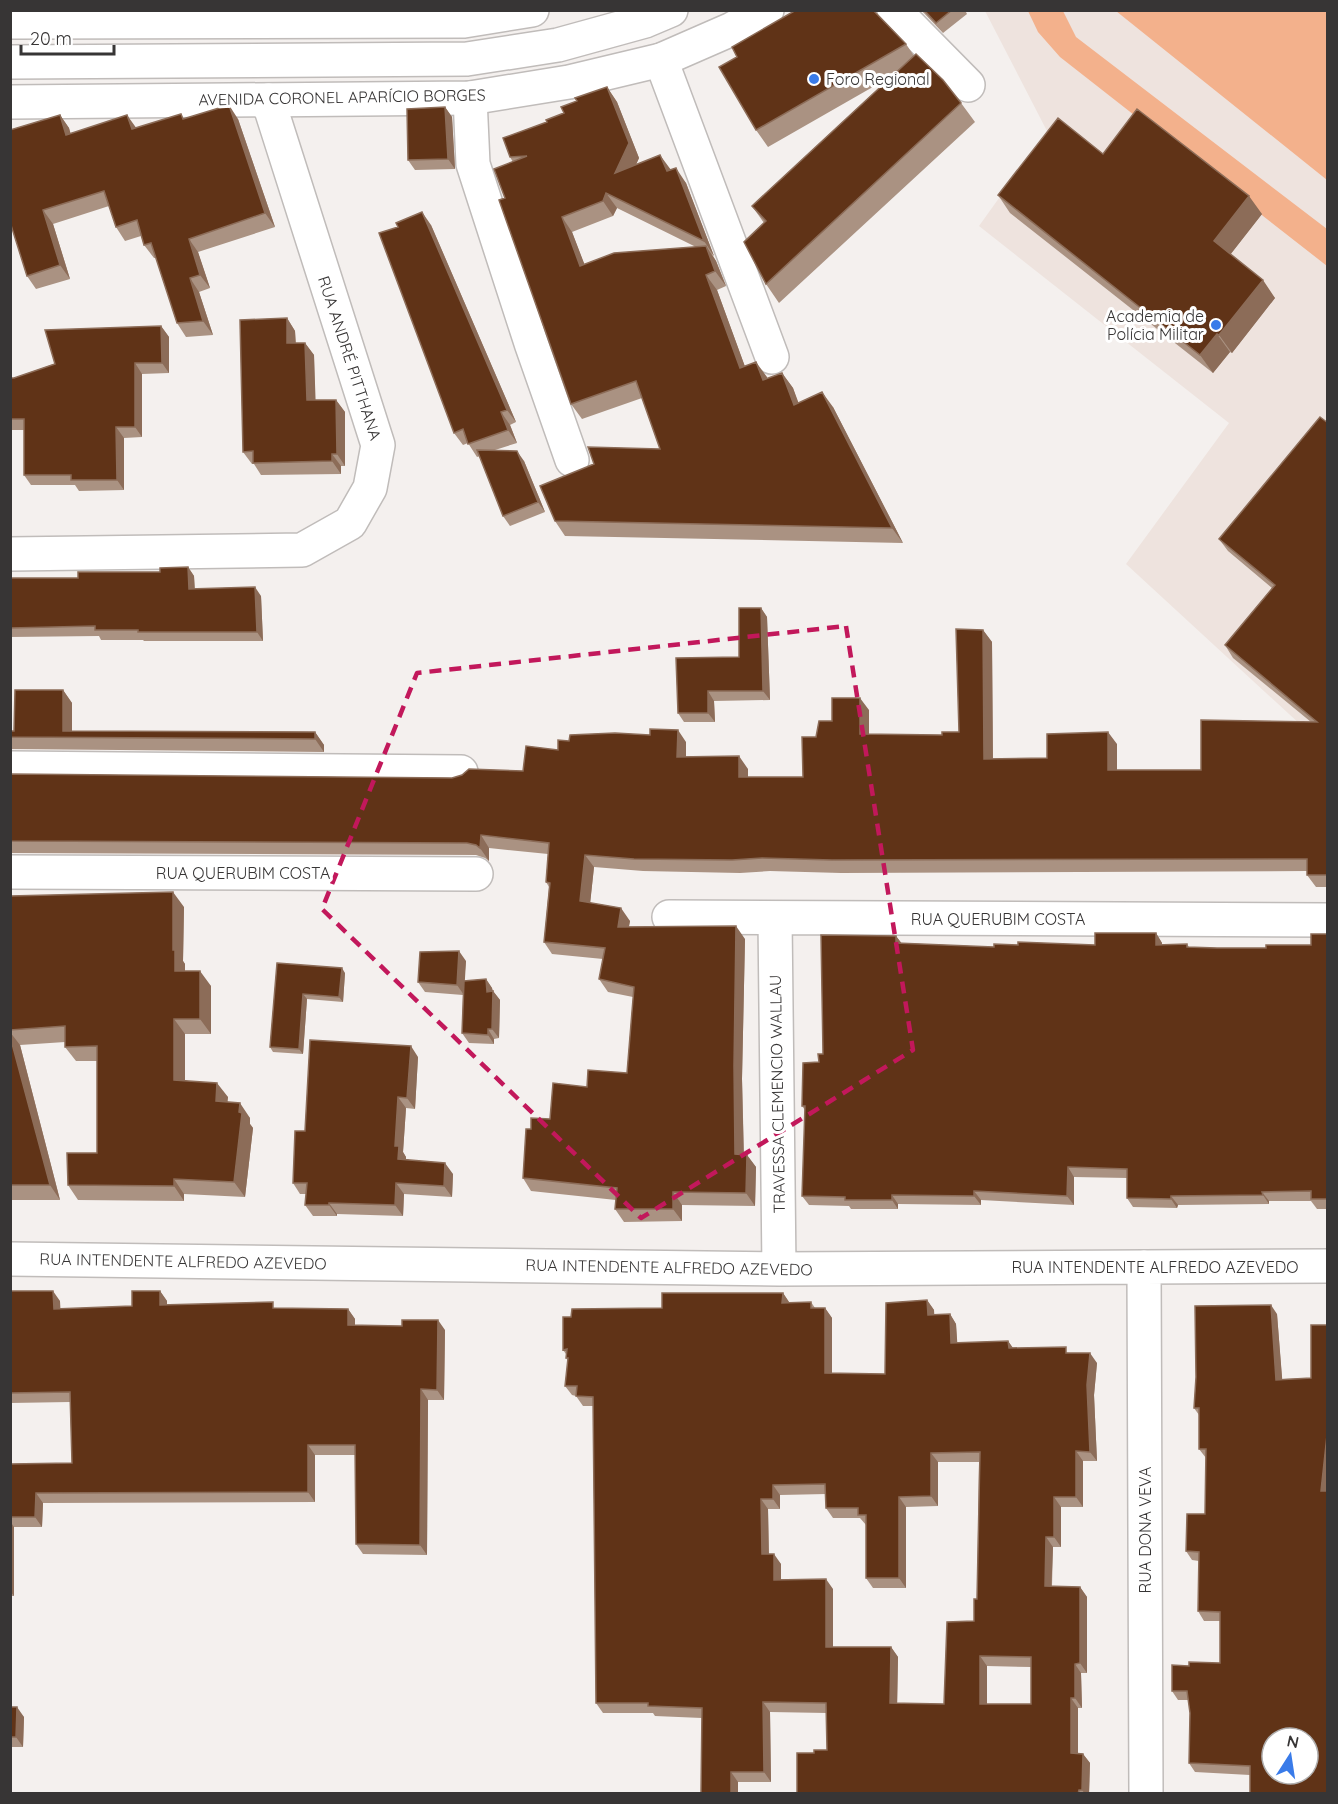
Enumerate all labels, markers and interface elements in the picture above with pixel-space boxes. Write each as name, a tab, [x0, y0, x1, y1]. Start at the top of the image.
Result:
scale bar	[21, 18, 114, 56]
text: 20 m	[30, 27, 72, 50]
place label: Foro Regional	[826, 69, 930, 89]
marker: Foro Regional	[807, 72, 821, 86]
street label: AVENIDA CORONEL APARÍCIO BORGES	[198, 84, 486, 110]
street label: RUA ANDRÉ PITTHANA	[314, 273, 386, 443]
place label: Academia de Polícia Militar	[1106, 306, 1204, 344]
marker: Academia de Polícia Militar	[1209, 318, 1223, 332]
street label: RUA QUERUBIM COSTA	[156, 863, 330, 883]
street label: RUA QUERUBIM COSTA	[911, 909, 1085, 929]
street label: TRAVESSA CLEMENCIO WALLAU	[765, 974, 789, 1214]
street label: RUA INTENDENTE ALFREDO AZEVEDO	[39, 1248, 327, 1274]
street label: RUA INTENDENTE ALFREDO AZEVEDO	[525, 1254, 813, 1280]
street label: RUA INTENDENTE ALFREDO AZEVEDO	[1011, 1257, 1299, 1277]
street label: RUA DONA VEVA	[1135, 1467, 1155, 1593]
north arrow	[1260, 1726, 1320, 1786]
text: N	[1285, 1730, 1301, 1752]

